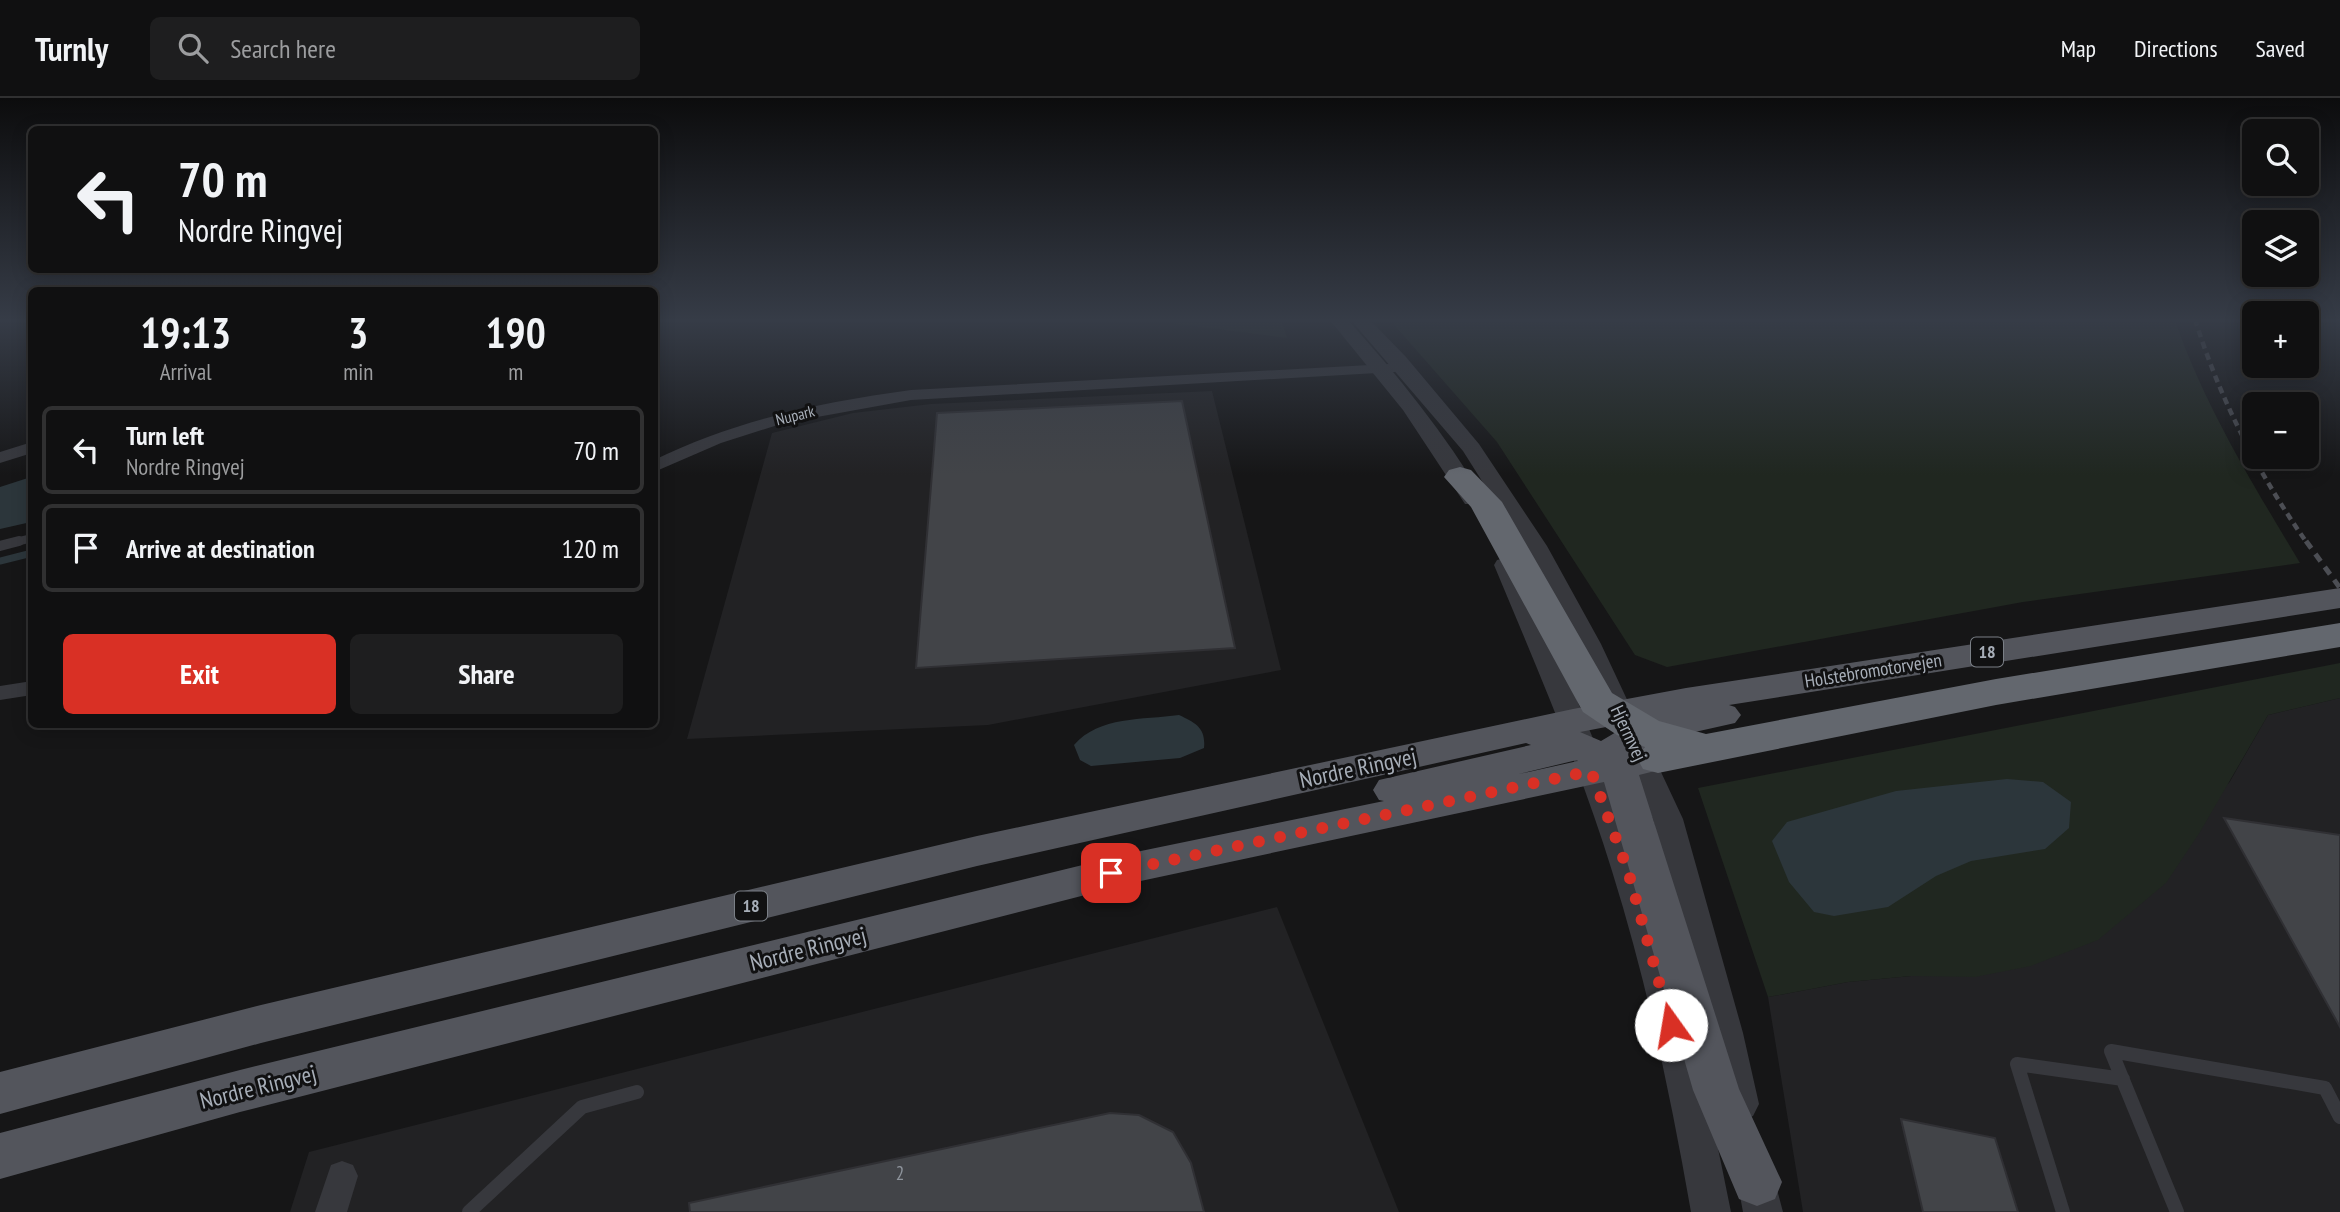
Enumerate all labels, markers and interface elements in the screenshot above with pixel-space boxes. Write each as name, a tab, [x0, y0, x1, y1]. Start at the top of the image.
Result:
search box	[150, 17, 640, 80]
text: Turnly	[35, 27, 108, 70]
icon: search	[174, 29, 212, 67]
text: Search here	[230, 32, 336, 65]
text: Map	[2061, 33, 2096, 64]
text: Directions	[2134, 33, 2218, 64]
text: Saved	[2256, 33, 2305, 64]
map controls	[2242, 119, 2319, 469]
button: search	[2242, 119, 2319, 196]
text: 70 m	[178, 147, 267, 211]
icon: left	[63, 154, 154, 245]
text: Nordre Ringvej	[178, 209, 343, 251]
button: layers	[2242, 210, 2319, 287]
button: +	[2242, 301, 2319, 378]
text: 19:13	[140, 305, 231, 360]
text: 3	[348, 305, 368, 360]
text: 190	[486, 305, 546, 360]
text: Arrival	[160, 357, 212, 386]
text: min	[343, 357, 373, 386]
text: m	[508, 357, 523, 386]
button: −	[2242, 392, 2319, 469]
street label: Nupark	[773, 400, 817, 429]
text: Turn left	[126, 419, 204, 452]
icon: left	[67, 431, 105, 469]
text: 70 m	[573, 434, 619, 467]
text: Nordre Ringvej	[126, 452, 245, 481]
icon: arrive	[67, 529, 105, 567]
text: Arrive at destination	[126, 532, 315, 565]
text: 120 m	[561, 532, 619, 565]
button: Exit	[63, 634, 336, 714]
button: Share	[350, 634, 623, 714]
road number: 18	[1971, 638, 2003, 666]
street label: Holstebromotorvejen	[1803, 647, 1943, 693]
street label: Hjermvej	[1606, 701, 1652, 765]
street label: Nordre Ringvej	[1297, 741, 1419, 794]
pin	[1081, 843, 1141, 903]
icon: arrive	[1092, 854, 1130, 892]
road number: 18	[735, 892, 767, 920]
street label: Nordre Ringvej	[747, 920, 869, 977]
position arrow	[1634, 988, 1708, 1062]
street label: Nordre Ringvej	[197, 1058, 319, 1115]
house number: 2	[896, 1161, 904, 1185]

